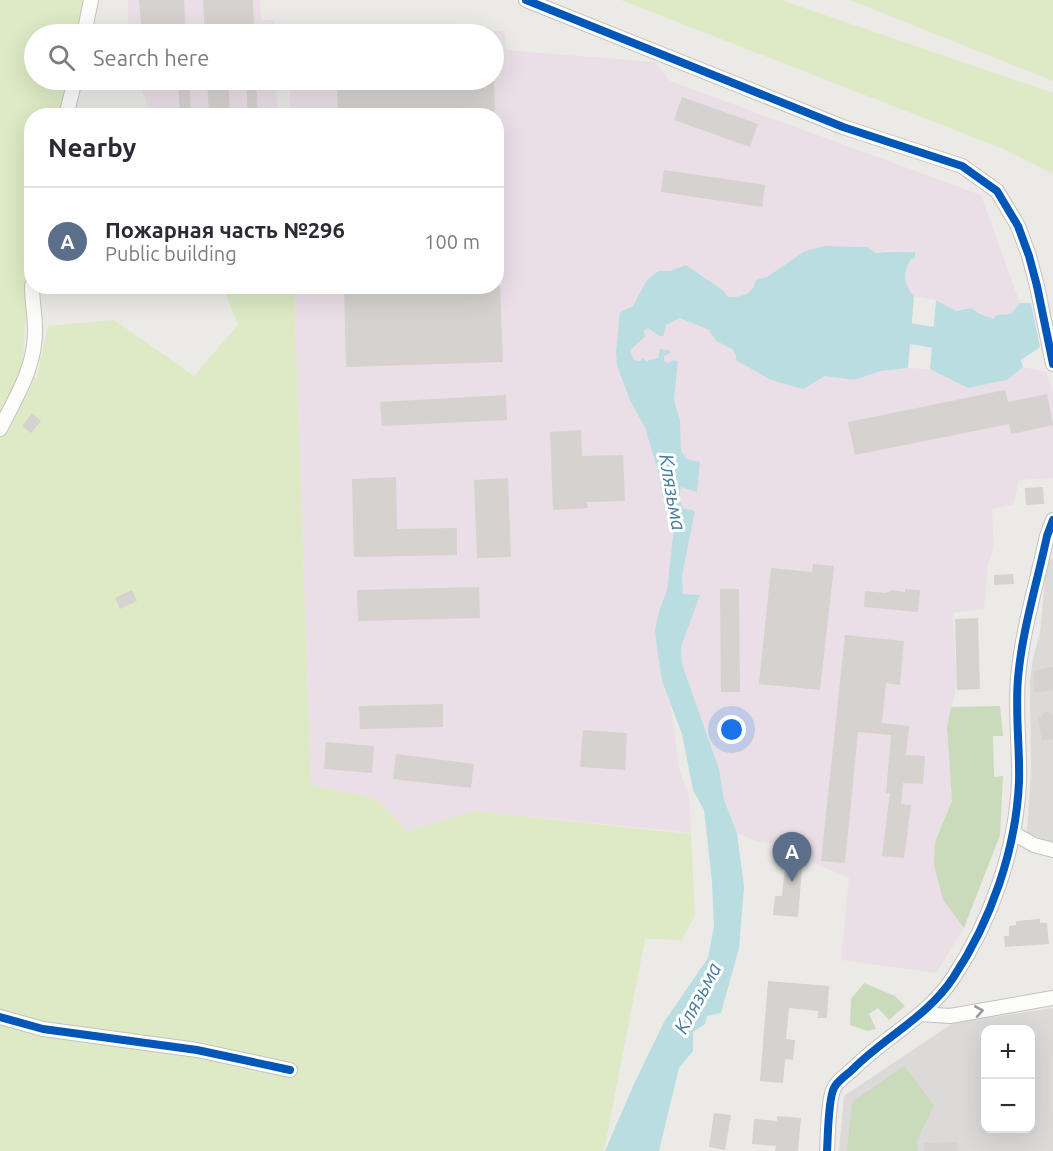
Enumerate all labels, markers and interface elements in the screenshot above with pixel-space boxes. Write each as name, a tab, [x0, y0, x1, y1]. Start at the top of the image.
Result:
search box	[24, 24, 504, 90]
icon: search	[45, 41, 78, 74]
text: Search here	[93, 45, 209, 70]
text: Nearby	[48, 133, 136, 162]
text: Пожарная часть №296	[105, 217, 345, 242]
text: A	[60, 230, 75, 253]
text: 100 m	[424, 230, 480, 253]
text: Public building	[105, 242, 237, 265]
water label: Клязьма	[655, 452, 691, 532]
your location	[717, 715, 746, 744]
pin: A	[772, 832, 812, 882]
water label: Клязьма	[669, 958, 725, 1037]
one-way arrow	[974, 1005, 984, 1018]
map controls	[981, 1025, 1035, 1133]
button: +	[981, 1025, 1035, 1079]
button: −	[981, 1079, 1035, 1133]

